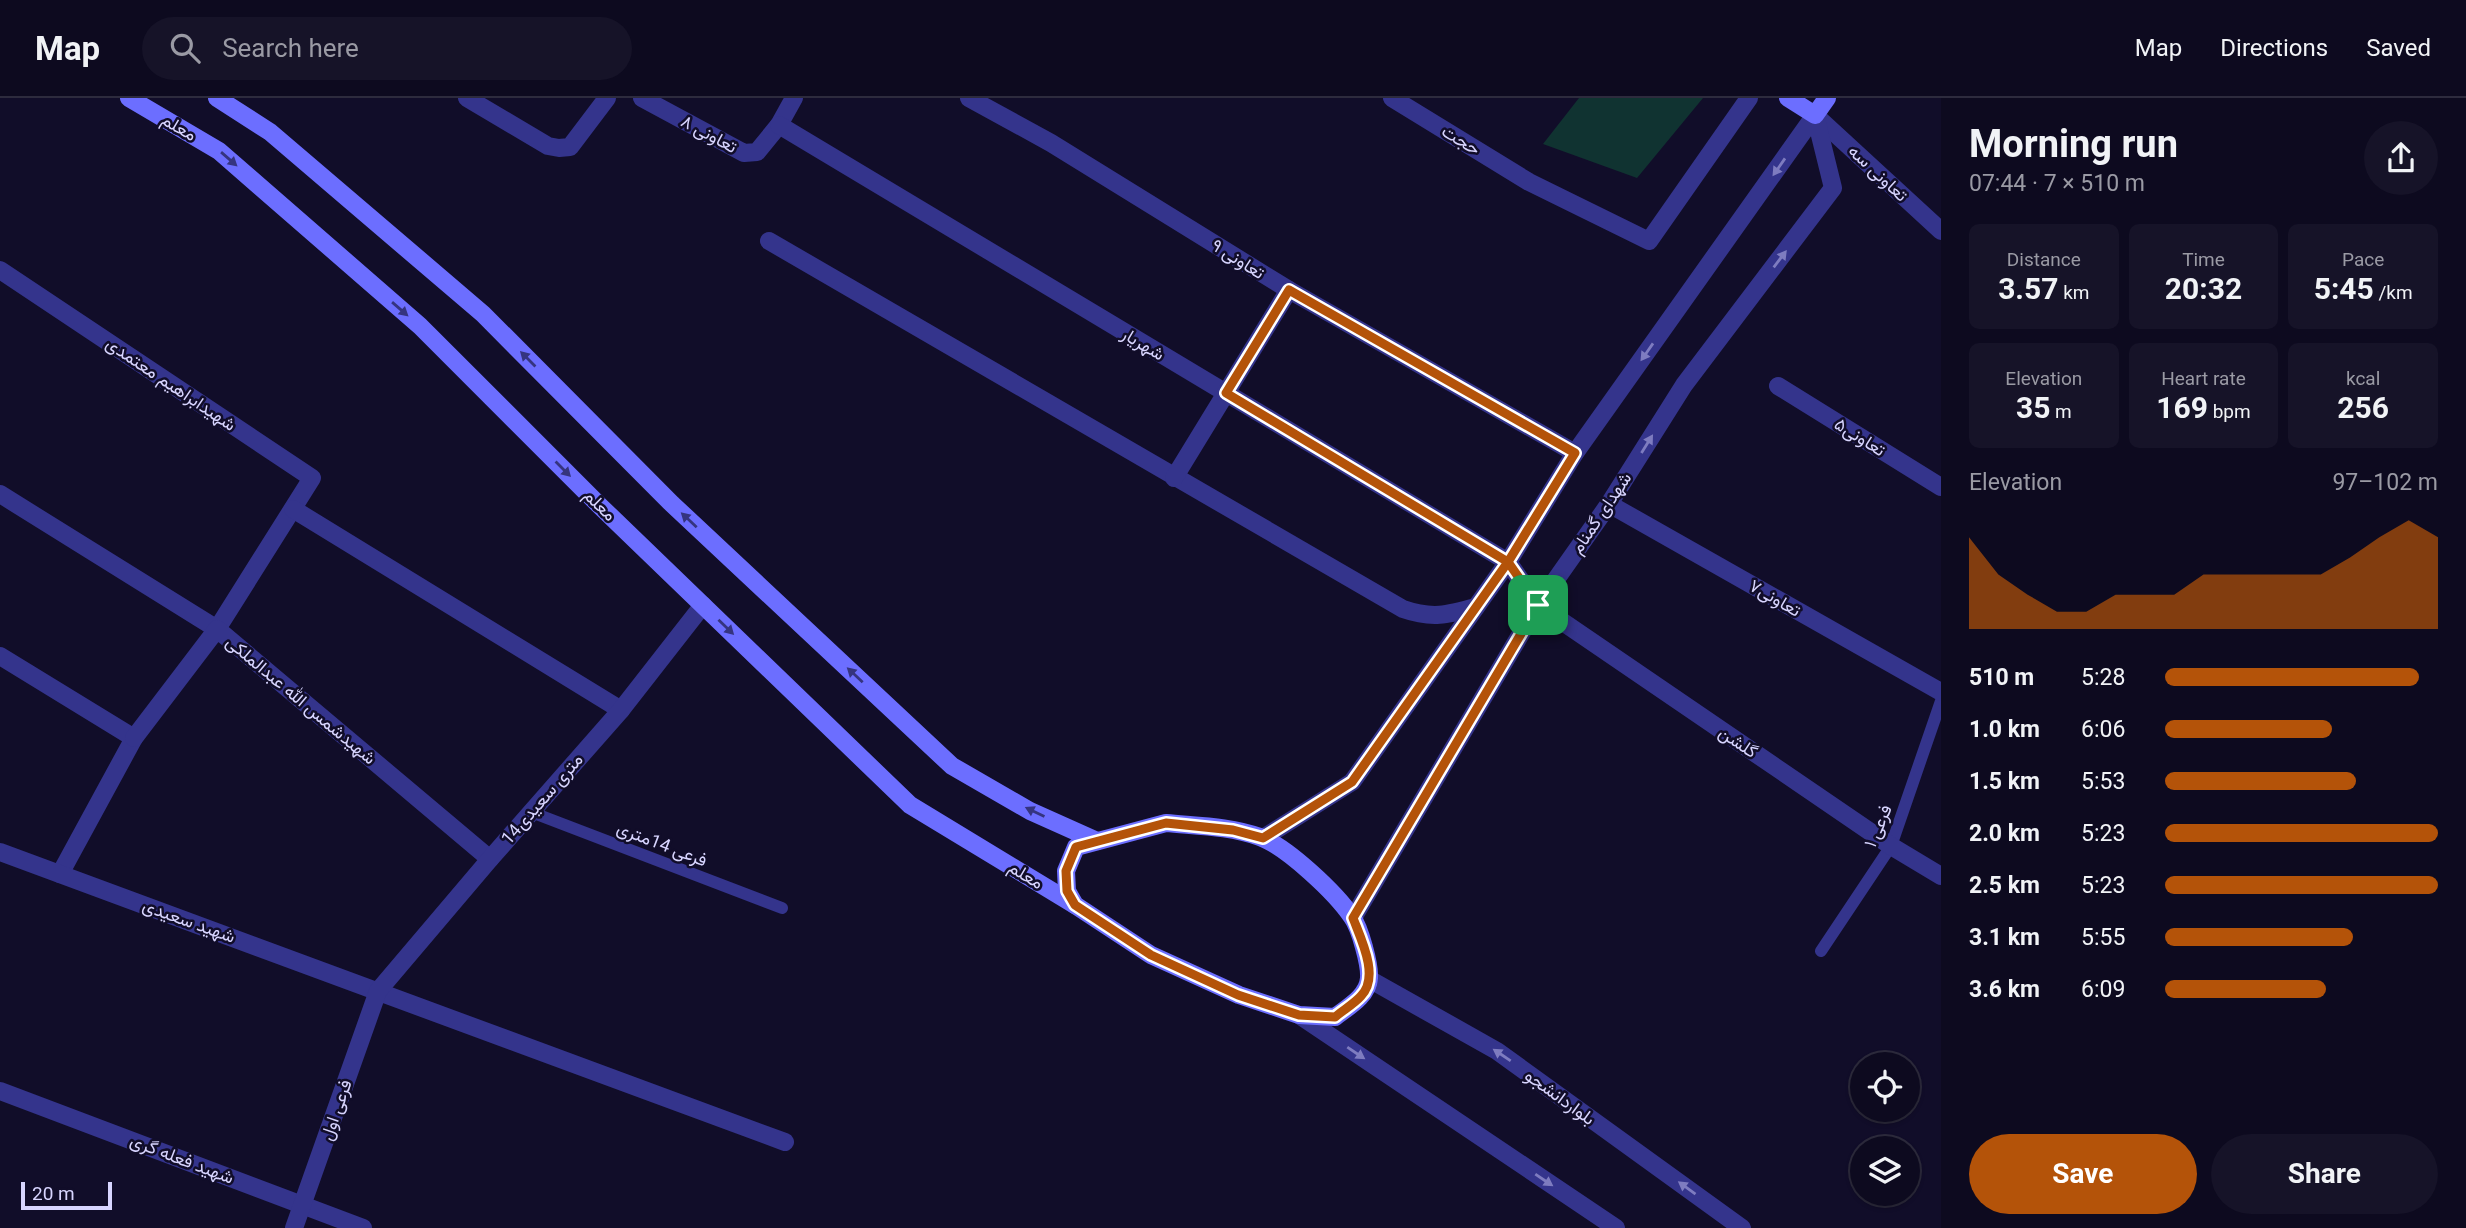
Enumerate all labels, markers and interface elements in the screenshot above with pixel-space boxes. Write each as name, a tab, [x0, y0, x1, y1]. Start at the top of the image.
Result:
search box	[142, 17, 632, 80]
text: Map	[35, 29, 100, 68]
icon: search	[166, 29, 204, 67]
text: Search here	[222, 33, 359, 63]
text: Map	[2135, 34, 2182, 62]
text: Directions	[2220, 34, 2328, 62]
text: Saved	[2366, 34, 2431, 62]
street label: معلم	[157, 108, 201, 147]
street label: تعاونی ۸	[677, 110, 741, 158]
street label: حجت	[1438, 120, 1484, 159]
button: share	[2364, 121, 2438, 195]
text: Morning run	[1969, 122, 2178, 166]
street label: تعاونی سه	[1844, 140, 1912, 206]
one-way arrow	[220, 151, 238, 167]
one-way arrow	[1772, 158, 1786, 176]
text: 07:44 · 7 × 510 m	[1969, 170, 2145, 197]
street label: تعاونی ۹	[1207, 234, 1269, 284]
text: Distance	[2007, 248, 2081, 271]
text: Time	[2182, 248, 2225, 271]
text: Pace	[2342, 248, 2384, 271]
one-way arrow	[1772, 250, 1786, 268]
text: 3.57	[1998, 271, 2058, 306]
text: 20:32	[2165, 271, 2242, 306]
text: 5:45	[2314, 271, 2374, 306]
text: km	[2058, 281, 2090, 304]
text: /km	[2374, 281, 2413, 304]
one-way arrow	[392, 301, 409, 316]
street label: شهریار	[1117, 322, 1169, 365]
street label: شهیدابراهیم معتمدی	[101, 332, 240, 437]
one-way arrow	[1640, 343, 1654, 361]
one-way arrow	[519, 351, 536, 368]
text: Elevation	[2005, 367, 2082, 390]
text: Heart rate	[2161, 367, 2246, 390]
text: kcal	[2346, 367, 2380, 390]
text: 35	[2016, 390, 2050, 425]
text: 169	[2156, 390, 2208, 425]
text: 256	[2337, 390, 2389, 425]
text: m	[2050, 400, 2072, 423]
text: bpm	[2208, 400, 2251, 423]
street label: تعاونی۵	[1830, 413, 1890, 461]
one-way arrow	[1640, 434, 1653, 453]
one-way arrow	[554, 460, 571, 477]
street label: شهدای گمنام	[1566, 468, 1637, 559]
text: Elevation	[1969, 469, 2062, 496]
text: 97–102 m	[2332, 469, 2438, 496]
street label: معلم	[578, 484, 621, 526]
one-way arrow	[680, 512, 698, 528]
street label: تعاونی۷	[1745, 574, 1805, 622]
pin	[1508, 575, 1568, 635]
icon: arrive	[1519, 586, 1557, 624]
one-way arrow	[717, 618, 734, 634]
street label: شهیدشمس الله عبدالملکی	[221, 631, 381, 769]
text: 510 m	[1969, 664, 2034, 691]
text: 5:28	[2081, 664, 2125, 691]
one-way arrow	[847, 668, 864, 684]
text: 1.0 km	[1969, 716, 2040, 743]
text: 6:06	[2081, 716, 2125, 743]
street label: گلشن	[1714, 721, 1762, 763]
street label: 14متری سعیدی	[496, 749, 588, 849]
text: 1.5 km	[1969, 768, 2040, 795]
text: 5:53	[2081, 768, 2125, 795]
street label: فرعی ۱	[1859, 801, 1897, 851]
one-way arrow	[1025, 807, 1045, 818]
street label: فرعی 14متری	[614, 817, 710, 871]
text: 2.0 km	[1969, 820, 2040, 847]
text: 5:23	[2081, 820, 2125, 847]
street label: معلم	[1004, 856, 1048, 895]
text: 2.5 km	[1969, 872, 2040, 899]
text: 5:23	[2081, 872, 2125, 899]
street label: شهید سعیدی	[140, 894, 238, 948]
text: 3.1 km	[1969, 924, 2040, 951]
text: 5:55	[2081, 924, 2125, 951]
text: 3.6 km	[1969, 976, 2040, 1003]
text: 6:09	[2081, 976, 2125, 1003]
one-way arrow	[1347, 1046, 1365, 1060]
one-way arrow	[1493, 1048, 1511, 1062]
map controls	[1850, 1052, 1920, 1206]
button: locate	[1850, 1052, 1920, 1122]
street label: بلواردانشجو	[1521, 1064, 1599, 1130]
street label: فرعی اول	[315, 1077, 357, 1143]
street label: شهید فعله گری	[127, 1129, 237, 1189]
button: Save	[1969, 1134, 2197, 1214]
button: Share	[2211, 1134, 2438, 1214]
button: layers	[1850, 1136, 1920, 1206]
one-way arrow	[1535, 1173, 1554, 1186]
scale bar	[21, 1179, 112, 1211]
one-way arrow	[1678, 1181, 1696, 1195]
text: 20 m	[32, 1182, 75, 1205]

